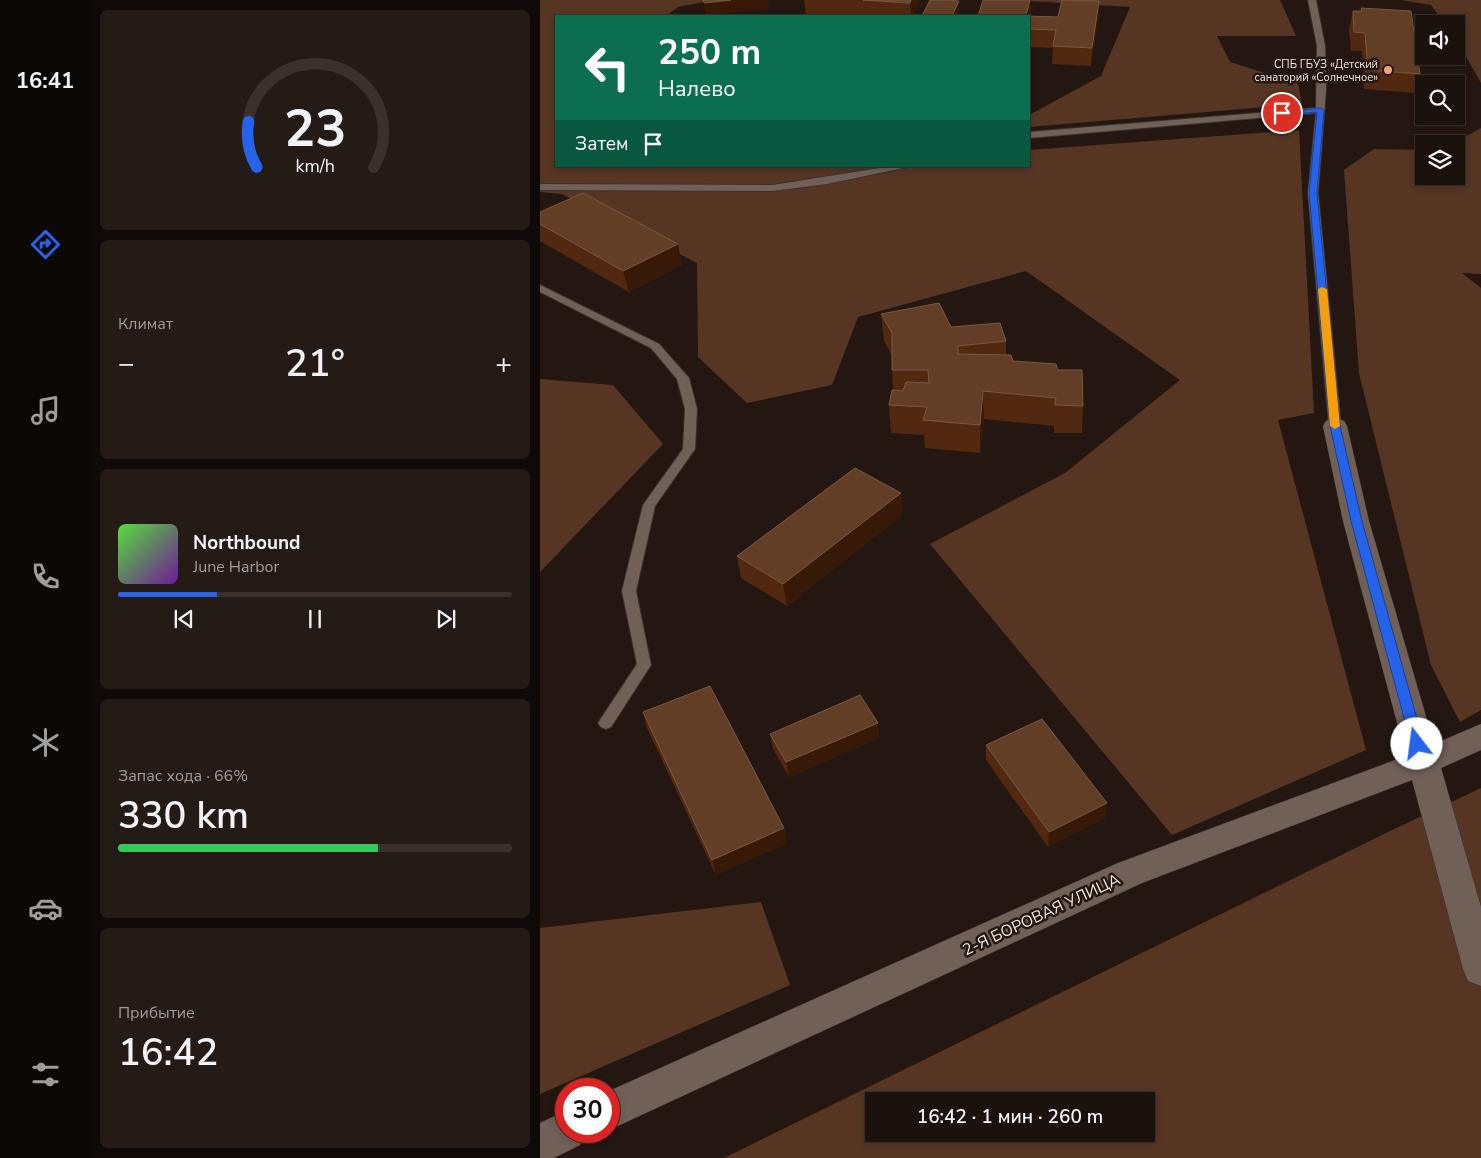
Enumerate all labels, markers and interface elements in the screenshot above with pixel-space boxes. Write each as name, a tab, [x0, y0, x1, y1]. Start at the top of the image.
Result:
map controls	[1415, 15, 1465, 185]
button: sound	[1415, 15, 1465, 65]
text: 250 m	[658, 29, 761, 76]
icon: left	[575, 35, 640, 100]
place label: СПБ ГБУЗ «Детский санаторий «Солнечное»	[1255, 57, 1378, 85]
marker: СПБ ГБУЗ «Детский санаторий «Солнечное»	[1382, 64, 1394, 76]
text: 16:41	[16, 66, 74, 96]
text: Налево	[658, 74, 736, 104]
button: search	[1415, 75, 1465, 125]
pin	[1261, 92, 1303, 134]
text: 23	[284, 93, 346, 164]
icon: arrive	[1268, 99, 1296, 127]
icon: arrive	[639, 130, 667, 158]
text: Затем	[575, 131, 629, 157]
button: layers	[1415, 135, 1465, 185]
text: km/h	[295, 154, 335, 178]
icon: directions	[28, 227, 63, 262]
text: Климат	[118, 313, 173, 335]
text: 21°	[285, 338, 345, 389]
text: −	[118, 345, 135, 383]
text: +	[495, 345, 512, 383]
icon: music	[28, 393, 63, 428]
text: Northbound	[193, 530, 300, 556]
text: June Harbor	[193, 556, 279, 578]
icon: phone	[28, 559, 63, 594]
icon: previous	[170, 605, 198, 633]
icon: pause	[301, 605, 329, 633]
icon: next	[432, 605, 460, 633]
position arrow	[1390, 717, 1442, 769]
icon: climate	[28, 725, 63, 760]
text: Запас хода · 66%	[118, 765, 248, 787]
text: 330 km	[118, 790, 249, 841]
street label: 2-Я БОРОВАЯ УЛИЦА	[959, 869, 1124, 961]
icon: car	[28, 891, 63, 926]
text: Прибытие	[118, 1002, 195, 1024]
text: 16:42	[118, 1027, 218, 1078]
icon: filters	[28, 1057, 63, 1092]
speed limit sign: 30	[555, 1078, 620, 1143]
text: 16:42 · 1 мин · 260 m	[917, 1104, 1103, 1130]

